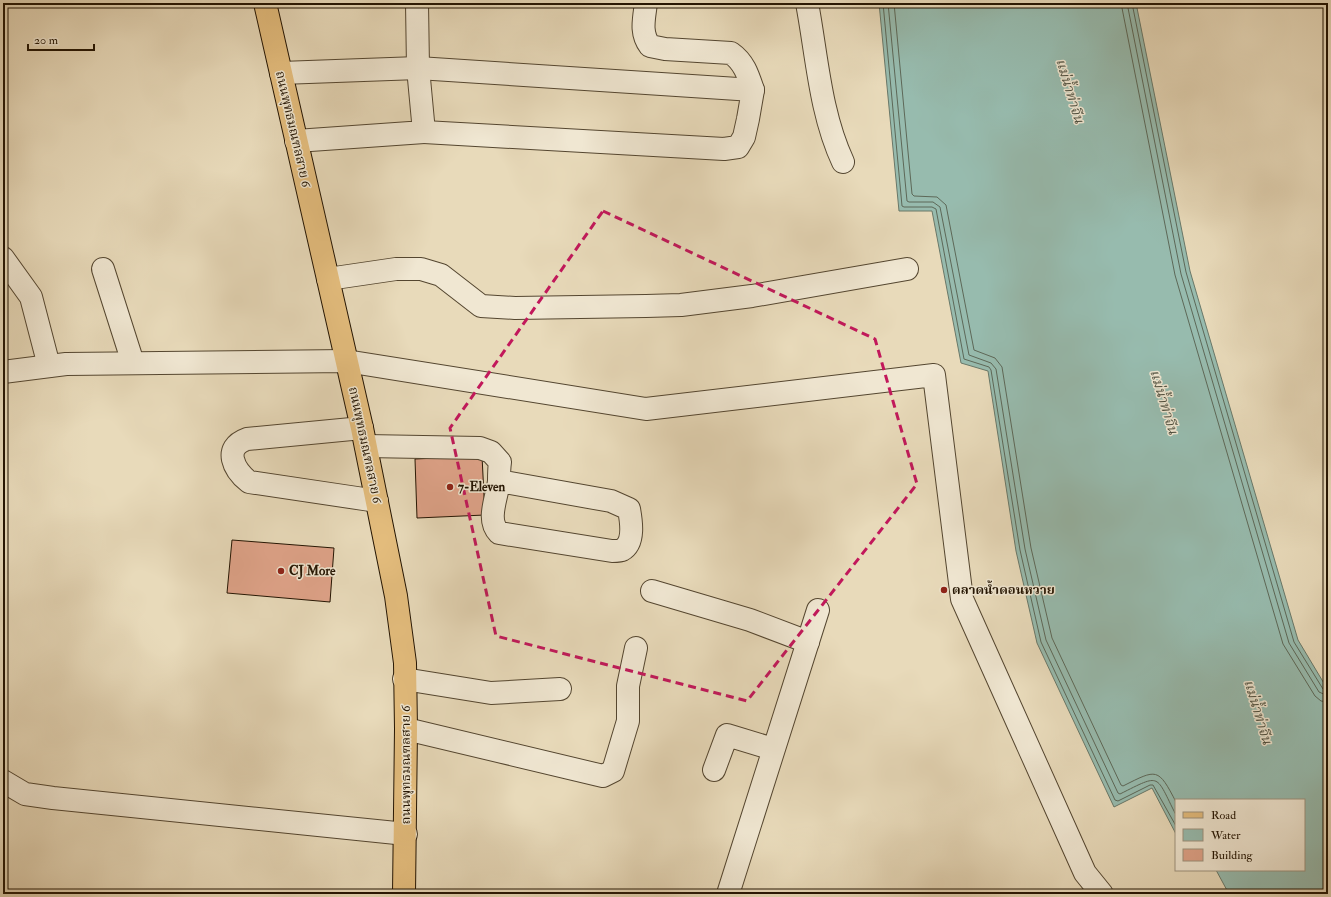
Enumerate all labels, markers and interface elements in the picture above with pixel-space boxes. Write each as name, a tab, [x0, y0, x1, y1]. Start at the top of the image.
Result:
scale bar	[28, 26, 94, 52]
text: 20 m	[34, 33, 59, 48]
water label: แม่น้ำท่าจีน	[1052, 56, 1090, 126]
street label: ถนนพุทธมณฑลสาย 6	[272, 69, 314, 190]
water label: แม่น้ำท่าจีน	[1146, 367, 1184, 437]
street label: ถนนพุทธมณฑลสาย 6	[345, 385, 385, 506]
place label: 7-Eleven	[458, 479, 505, 495]
marker: 7-Eleven	[445, 482, 455, 492]
place label: CJ More	[289, 563, 336, 580]
marker: CJ More	[276, 566, 286, 576]
place label: ตลาดน้ำดอนหวาย	[952, 580, 1055, 598]
marker: ตลาดน้ำดอนหวาย	[939, 585, 949, 595]
water label: แม่น้ำท่าจีน	[1240, 677, 1278, 747]
street label: ถนนพุทธมณฑลสาย 6	[398, 704, 414, 824]
legend	[1175, 799, 1305, 871]
text: Road	[1211, 808, 1236, 823]
text: Water	[1210, 828, 1241, 843]
text: Building	[1211, 848, 1254, 863]

